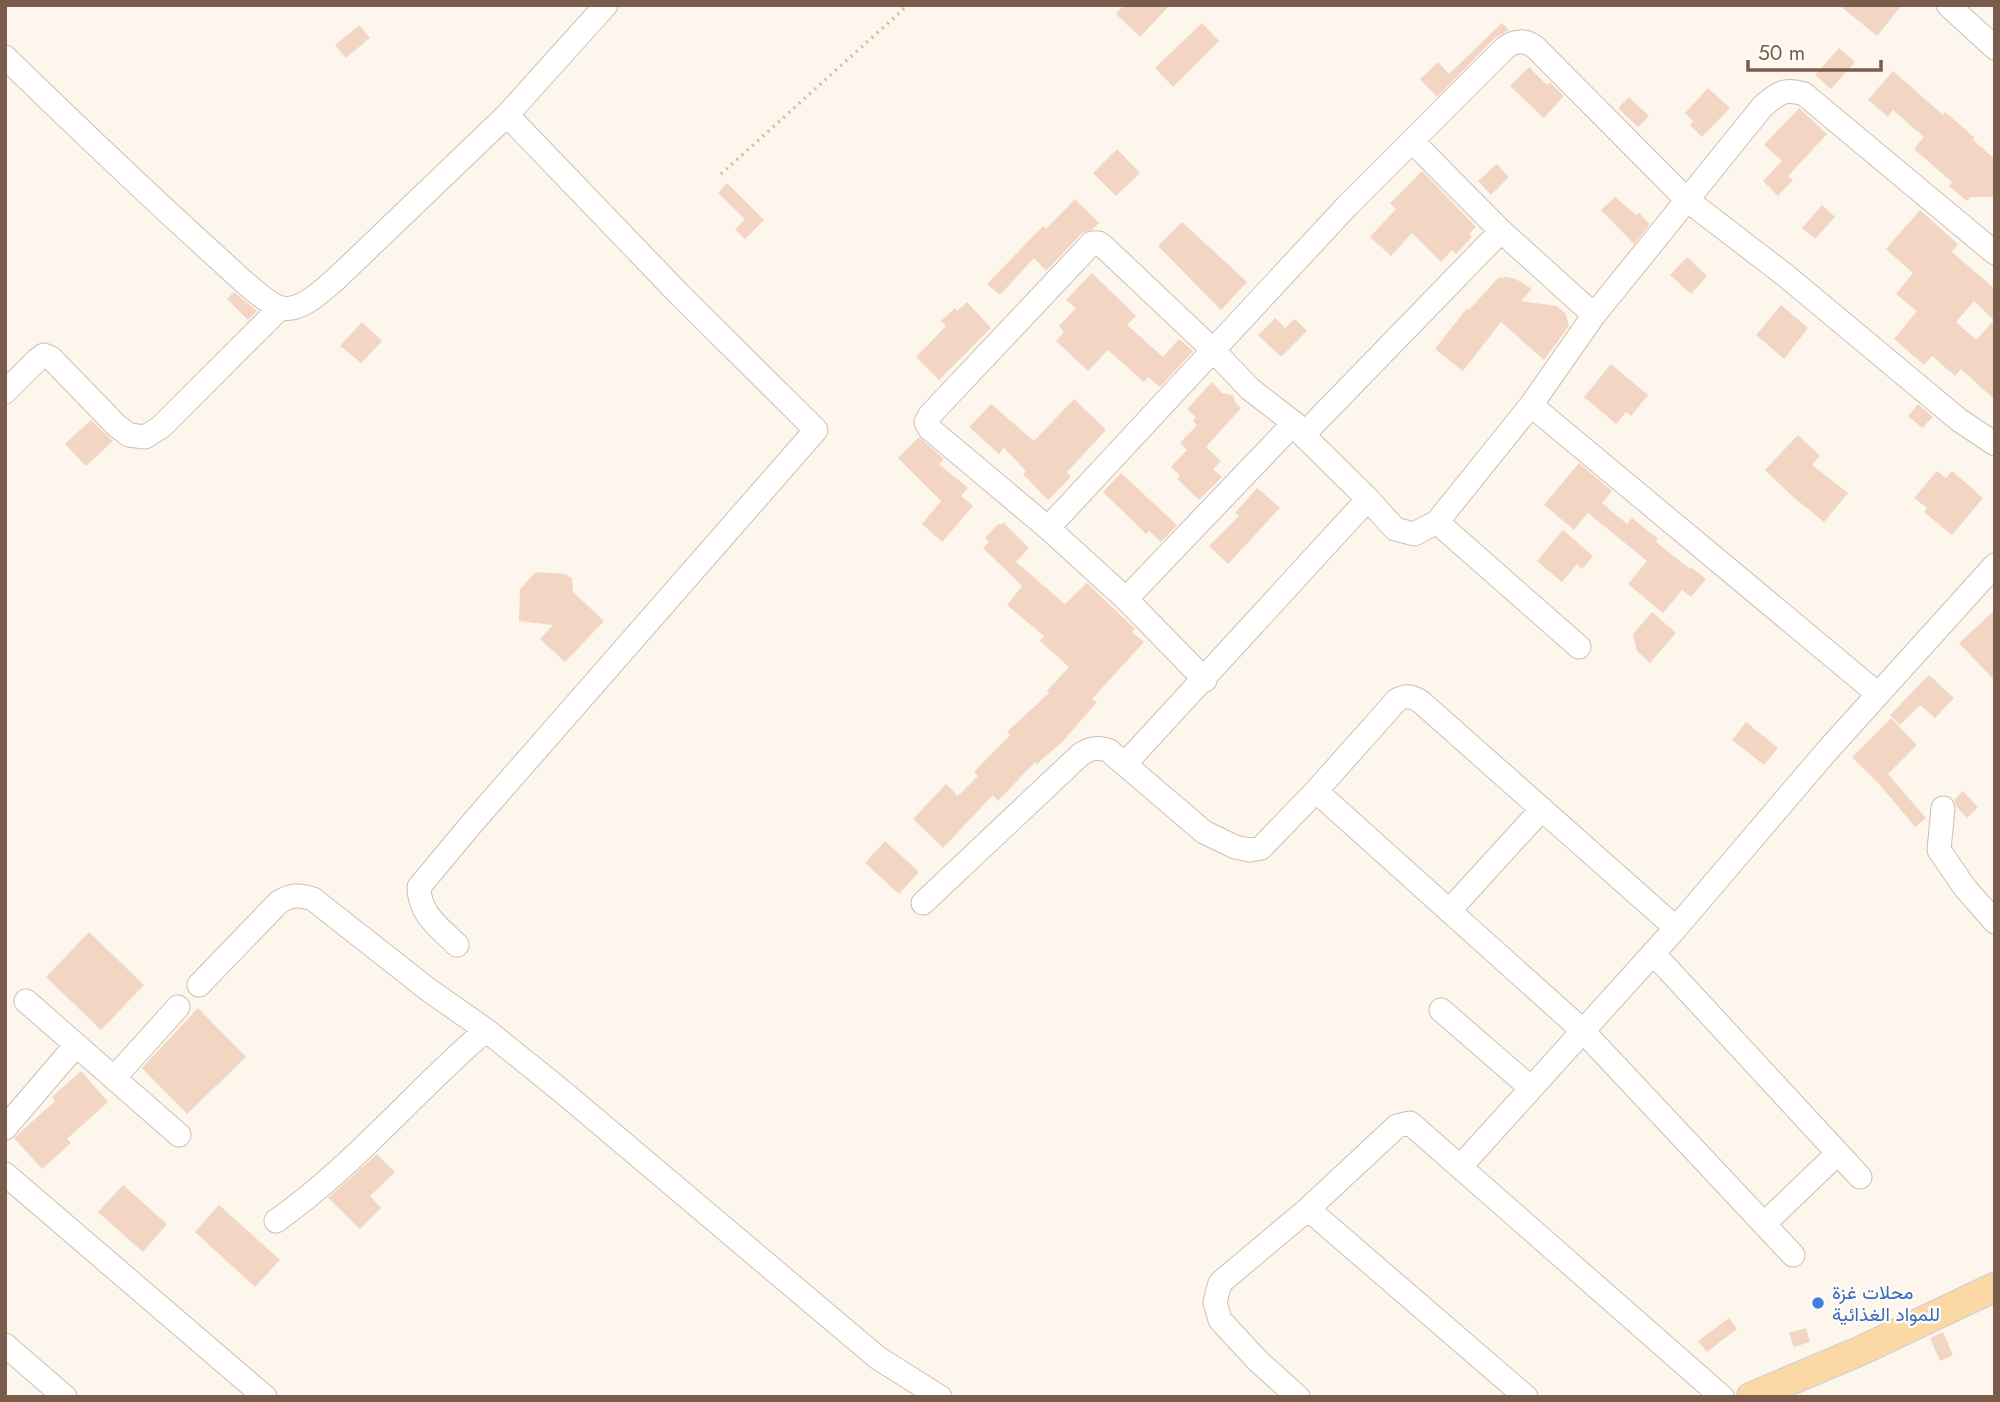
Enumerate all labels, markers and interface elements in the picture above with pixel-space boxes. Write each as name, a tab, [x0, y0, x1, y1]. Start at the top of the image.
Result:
scale bar	[1748, 28, 1881, 72]
text: 50 m	[1758, 38, 1805, 68]
place label: محلات غزة للمواد الغذائية	[1832, 1279, 1940, 1328]
marker: محلات غزة للمواد الغذائية	[1810, 1295, 1826, 1311]

